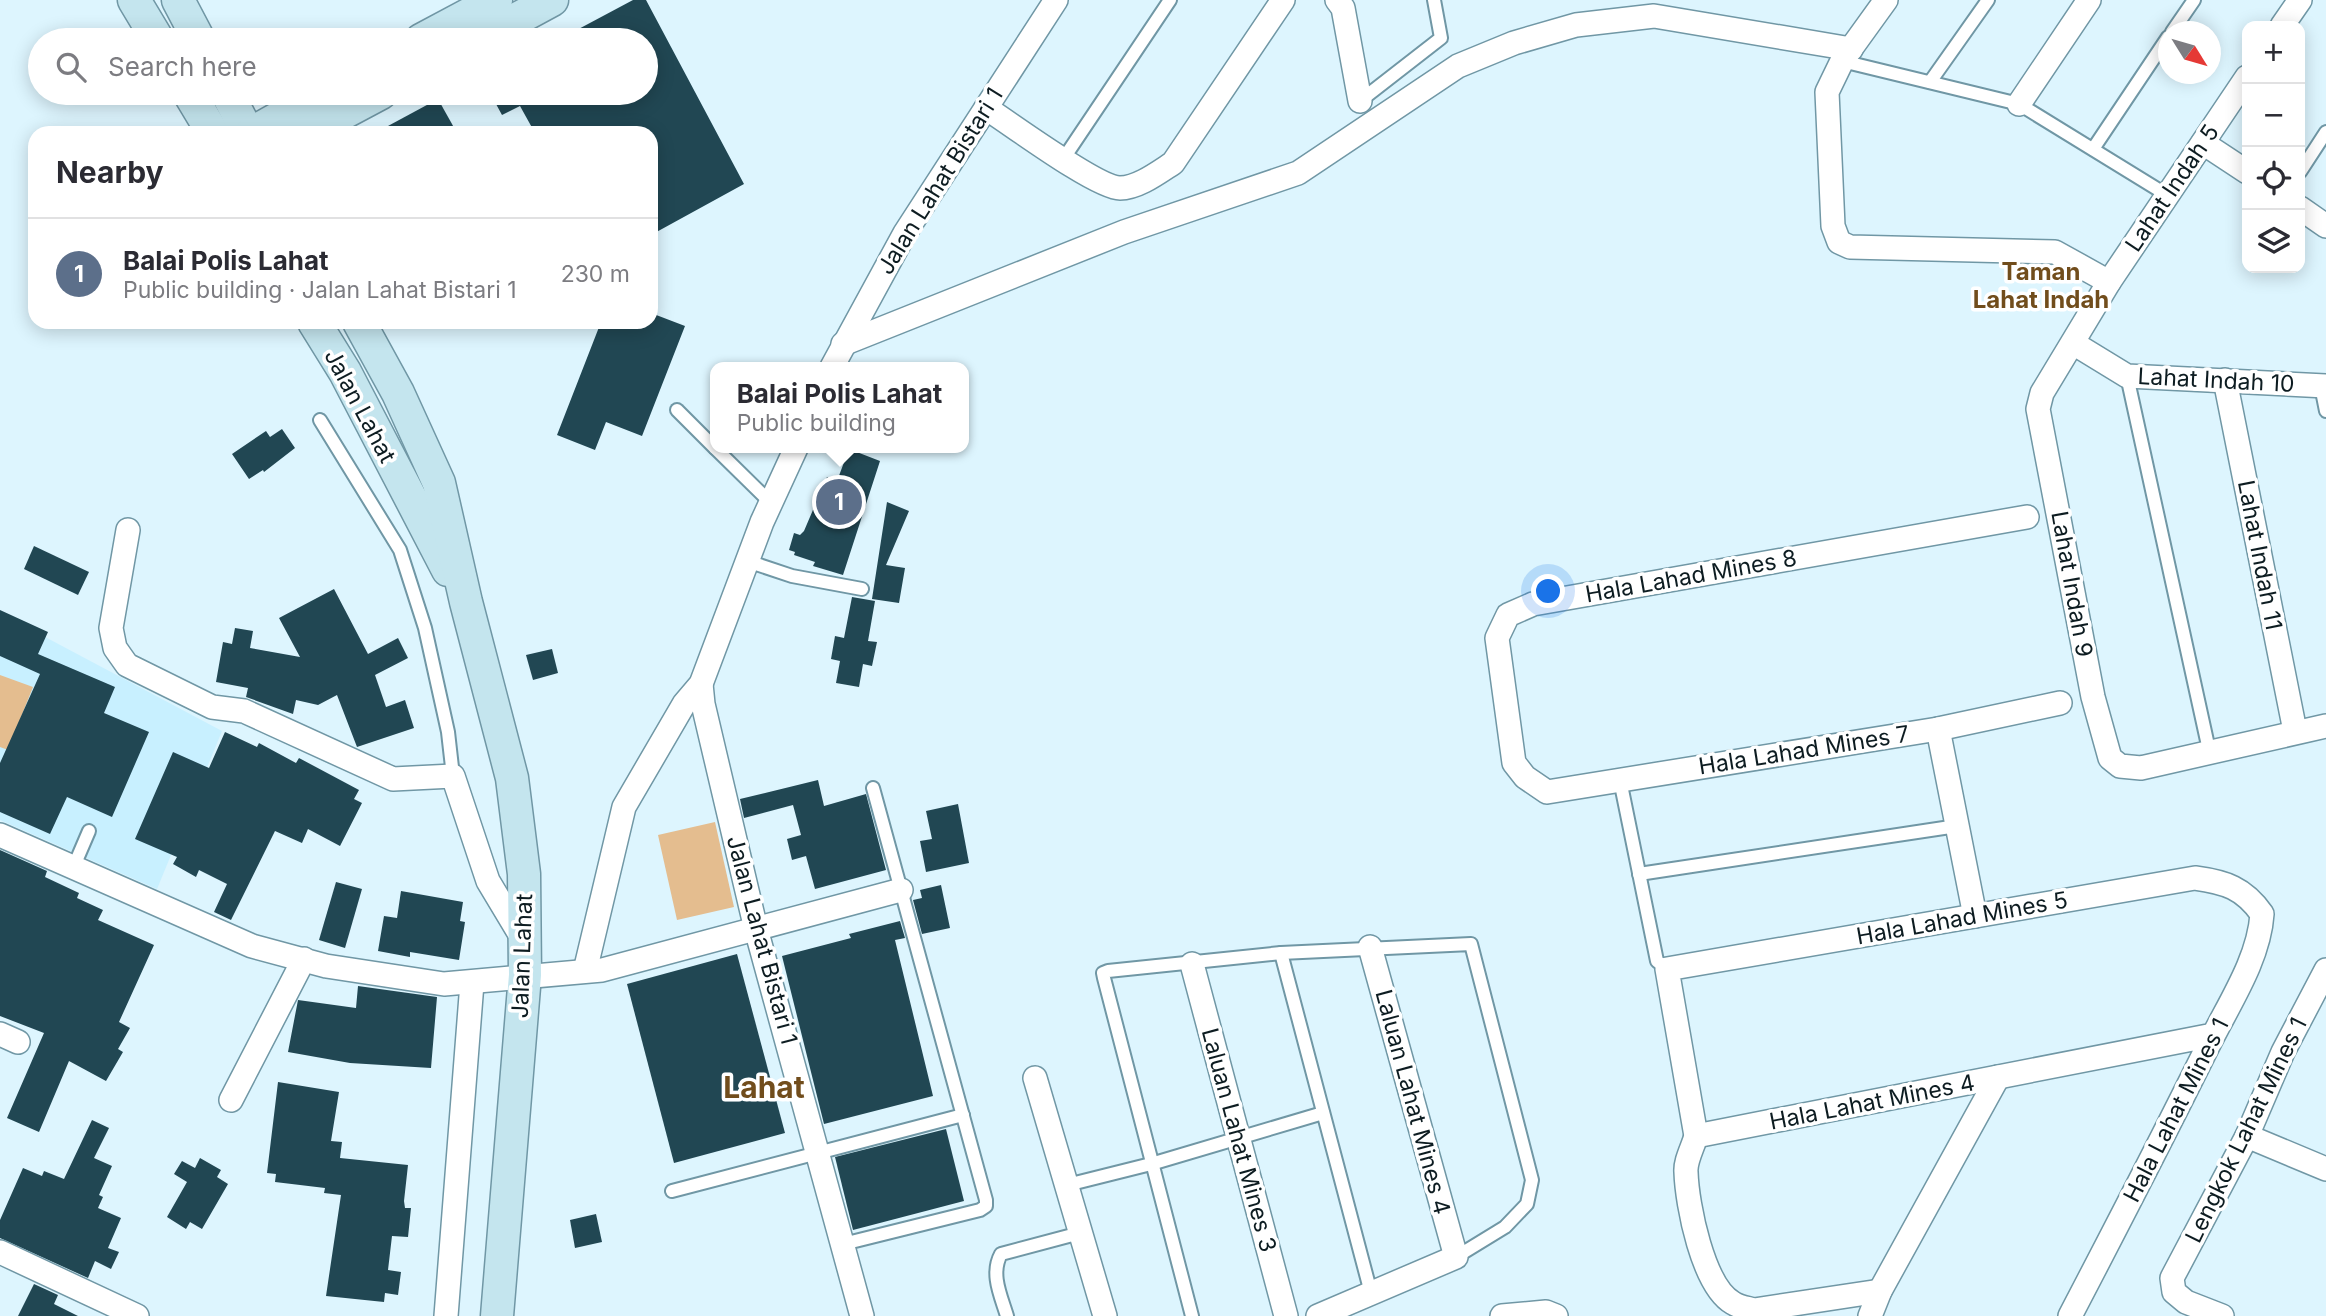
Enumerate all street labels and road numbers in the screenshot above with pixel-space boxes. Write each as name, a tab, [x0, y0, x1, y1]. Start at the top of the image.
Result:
street label: Jalan Lahat Bistari 1	[871, 83, 1009, 279]
street label: Lahat Indah 5	[2119, 119, 2225, 257]
street label: Jalan Lahat	[318, 344, 402, 468]
street label: Lahat Indah 10	[2137, 362, 2295, 398]
street label: Lahat Indah 11	[2232, 478, 2288, 632]
street label: Lahat Indah 9	[2045, 509, 2099, 659]
street label: Hala Lahad Mines 8	[1583, 544, 1799, 608]
street label: Hala Lahad Mines 7	[1697, 720, 1911, 780]
street label: Jalan Lahat Bistari 1	[721, 833, 803, 1047]
street label: Hala Lahad Mines 5	[1854, 886, 2070, 950]
street label: Jalan Lahat	[506, 893, 538, 1019]
street label: Laluan Lahat Mines 4	[1370, 987, 1456, 1217]
street label: Hala Lahat Mines 1	[2118, 1013, 2234, 1207]
street label: Lengkok Lahat Mines 1	[2179, 1013, 2313, 1247]
street label: Laluan Lahat Mines 3	[1196, 1025, 1282, 1255]
street label: Hala Lahat Mines 4	[1767, 1068, 1977, 1136]

